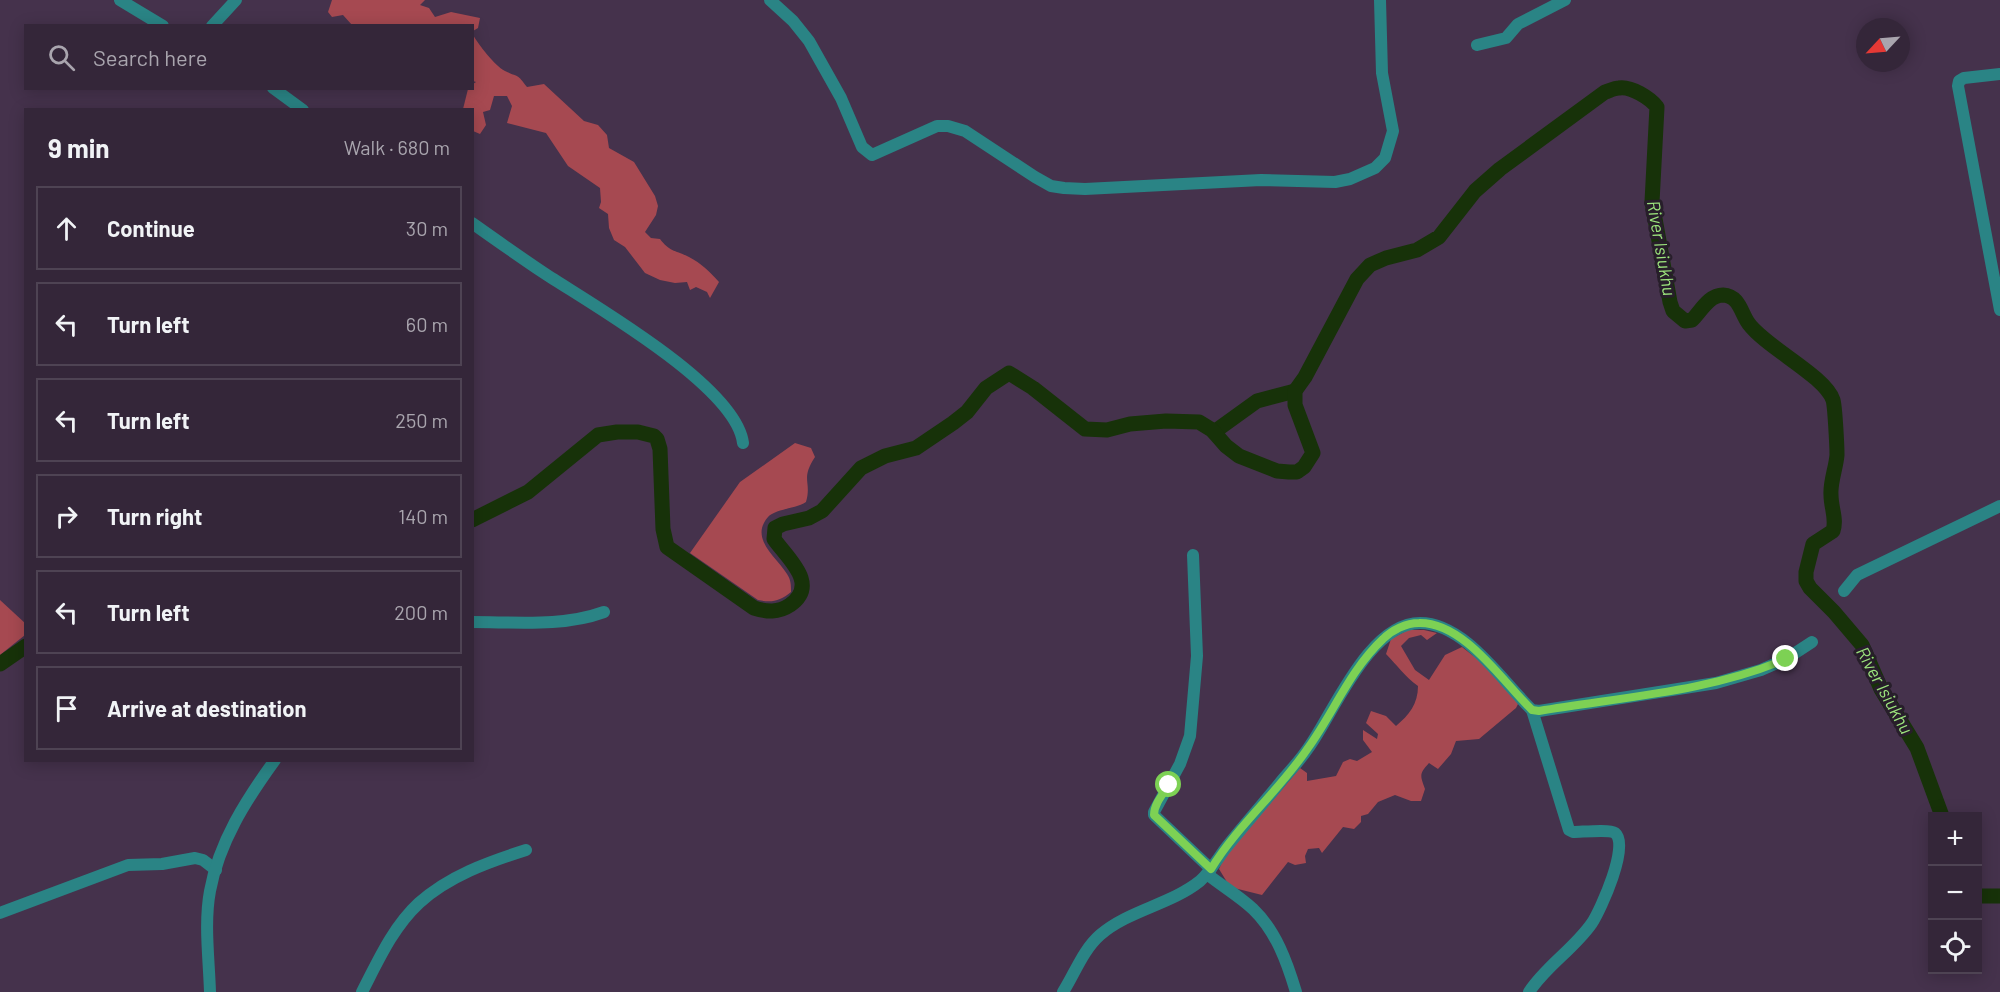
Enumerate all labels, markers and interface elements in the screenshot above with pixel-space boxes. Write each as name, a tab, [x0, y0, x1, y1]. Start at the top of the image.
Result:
north arrow	[1856, 18, 1910, 72]
search box	[24, 24, 474, 90]
icon: search	[45, 41, 78, 74]
text: Search here	[93, 44, 207, 70]
text: 9 min	[48, 132, 110, 163]
text: Walk · 680 m	[344, 135, 450, 159]
water label: River Isiukhu	[1643, 199, 1681, 297]
icon: ahead	[50, 212, 83, 245]
text: Continue	[107, 215, 195, 241]
text: 30 m	[406, 216, 448, 240]
icon: left	[50, 308, 83, 341]
text: Turn left	[107, 311, 190, 337]
text: 60 m	[406, 312, 448, 336]
icon: left	[50, 404, 83, 437]
text: Turn left	[107, 407, 190, 433]
text: 250 m	[395, 408, 448, 432]
icon: right	[50, 500, 83, 533]
text: Turn right	[107, 503, 202, 529]
text: 140 m	[398, 504, 448, 528]
icon: left	[50, 596, 83, 629]
text: Turn left	[107, 599, 190, 625]
text: 200 m	[394, 600, 448, 624]
water label: River Isiukhu	[1852, 642, 1918, 738]
route end	[1772, 645, 1798, 671]
icon: arrive	[50, 692, 83, 725]
text: Arrive at destination	[107, 695, 306, 721]
route start	[1155, 771, 1181, 797]
map controls	[1928, 812, 1982, 974]
button: +	[1928, 812, 1982, 866]
button: −	[1928, 866, 1982, 920]
button: locate	[1928, 920, 1982, 974]

